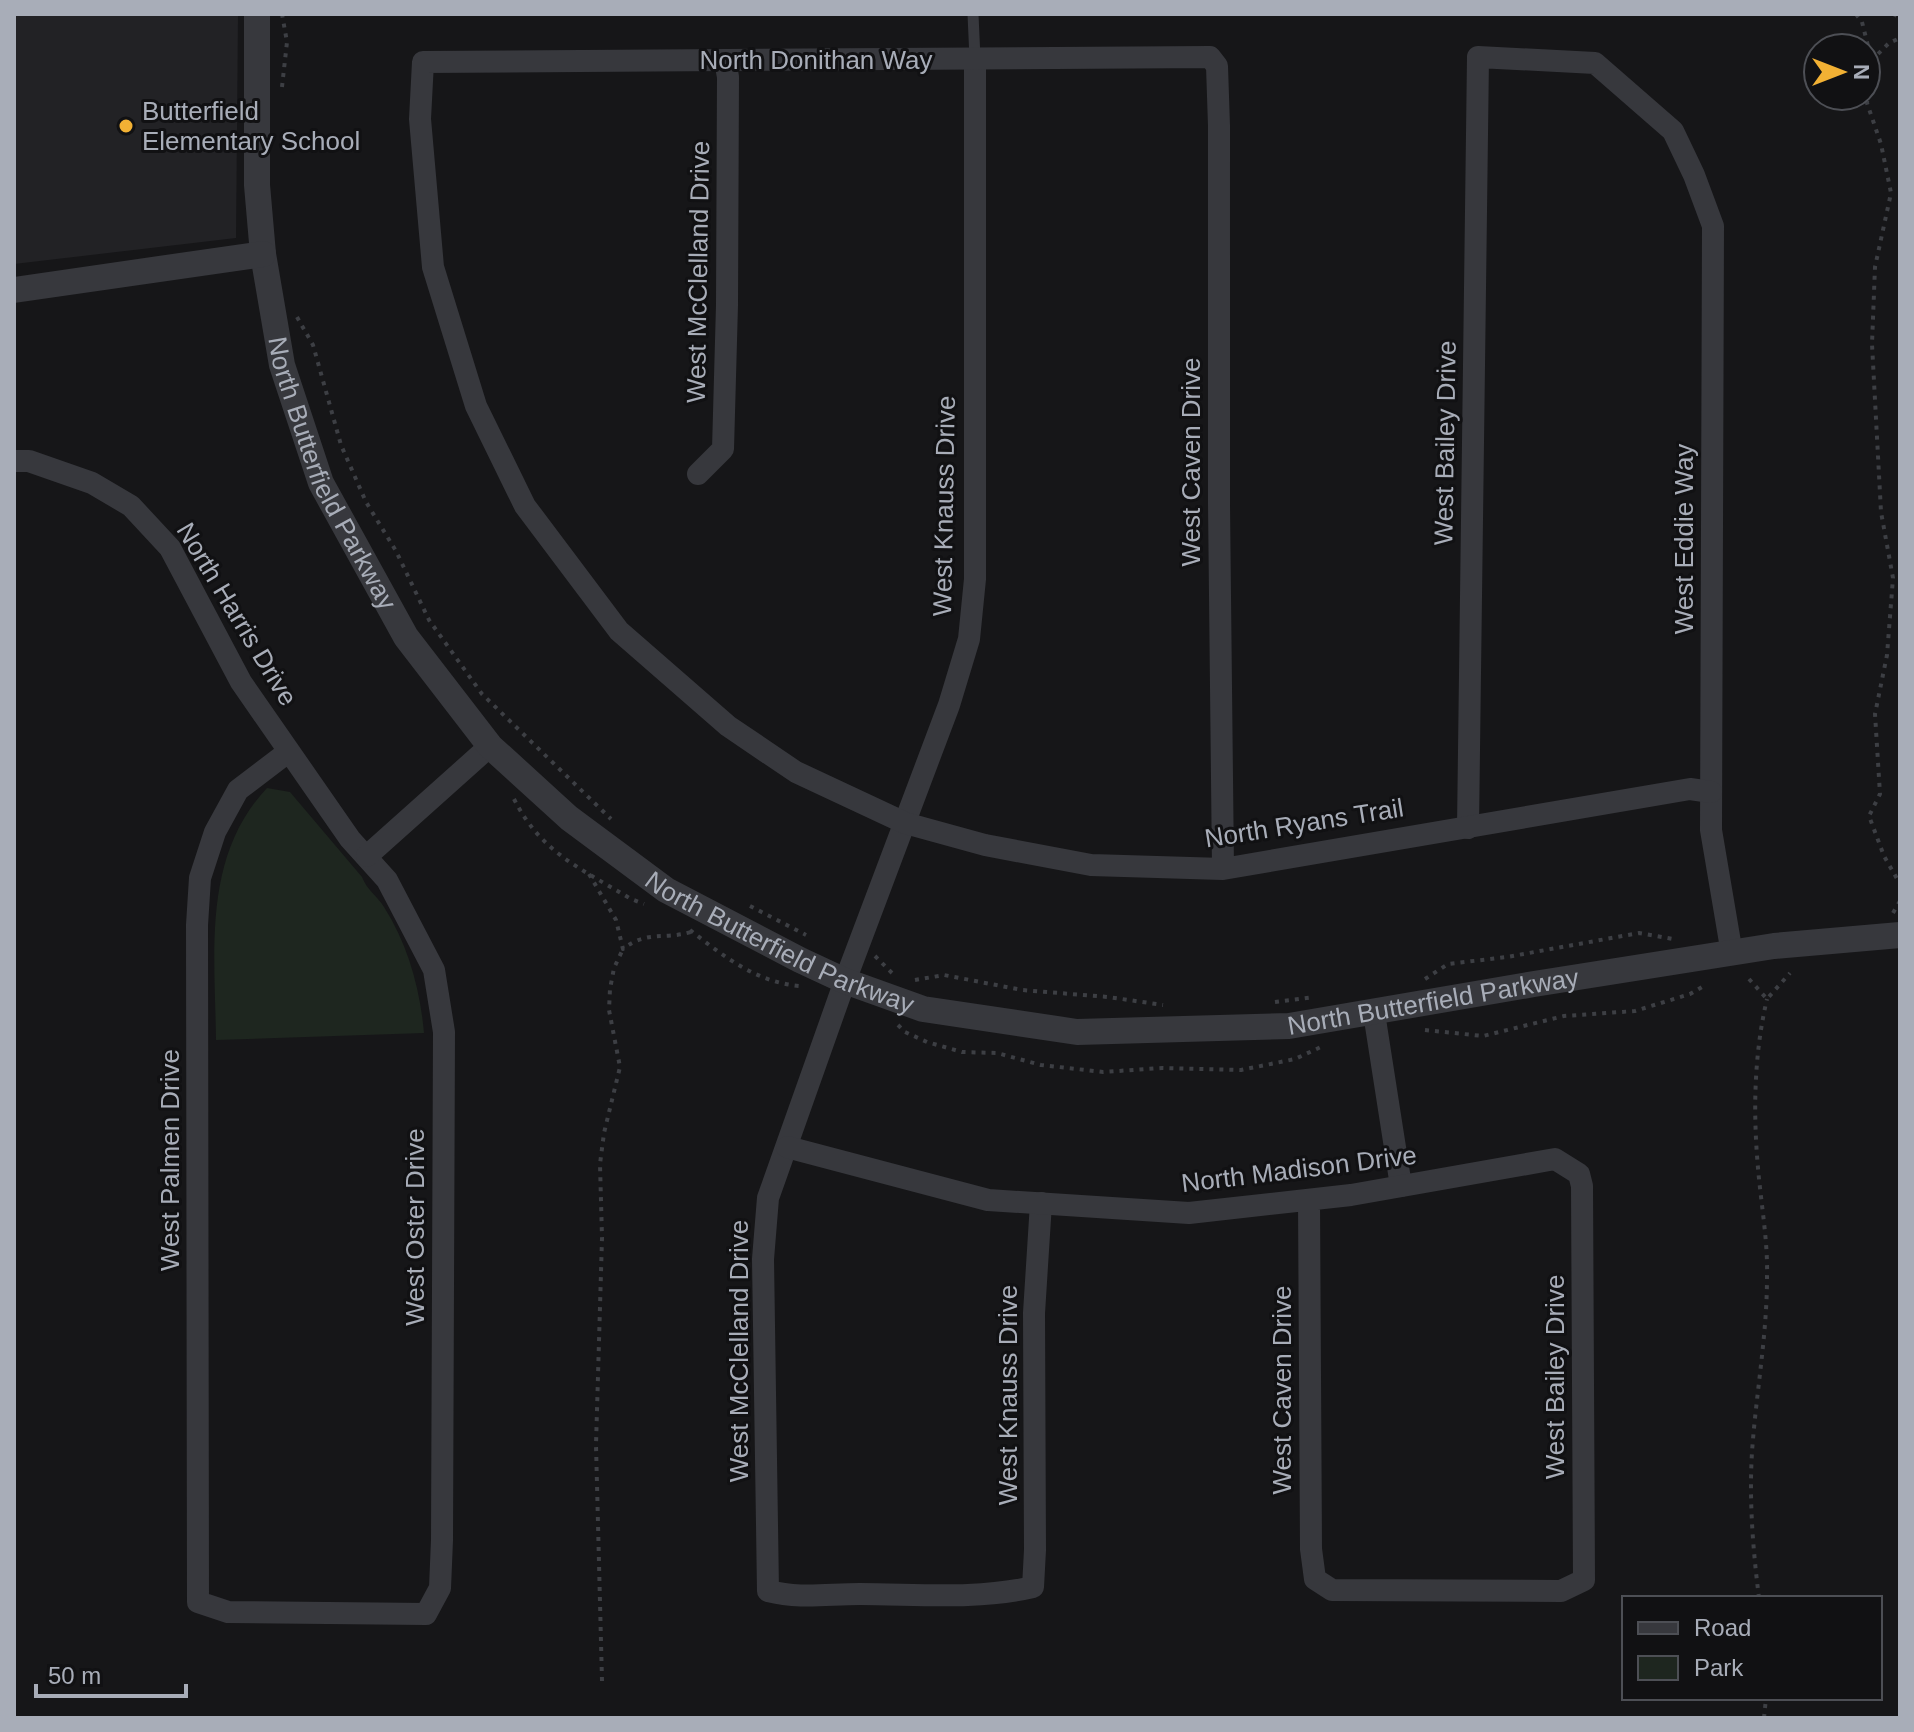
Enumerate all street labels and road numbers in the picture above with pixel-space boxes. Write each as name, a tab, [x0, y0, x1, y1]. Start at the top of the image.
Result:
street label: North Donithan Way	[699, 45, 933, 75]
street label: West McClelland Drive	[681, 141, 715, 403]
street label: North Butterfield Parkway	[262, 335, 403, 615]
street label: West Bailey Drive	[1428, 340, 1462, 546]
street label: West Caven Drive	[1176, 357, 1206, 567]
street label: West Knauss Drive	[927, 395, 961, 617]
street label: West Eddie Way	[1669, 444, 1699, 634]
street label: North Harris Drive	[171, 517, 303, 711]
street label: North Ryans Trail	[1202, 792, 1406, 854]
street label: North Butterfield Parkway	[640, 865, 918, 1020]
street label: North Butterfield Parkway	[1285, 962, 1581, 1041]
street label: West Palmen Drive	[155, 1049, 185, 1271]
street label: West Oster Drive	[400, 1128, 430, 1326]
street label: North Madison Drive	[1180, 1140, 1418, 1198]
street label: West McClelland Drive	[724, 1220, 754, 1482]
street label: West Bailey Drive	[1540, 1275, 1570, 1479]
street label: West Knauss Drive	[993, 1285, 1023, 1505]
street label: West Caven Drive	[1267, 1285, 1297, 1495]

